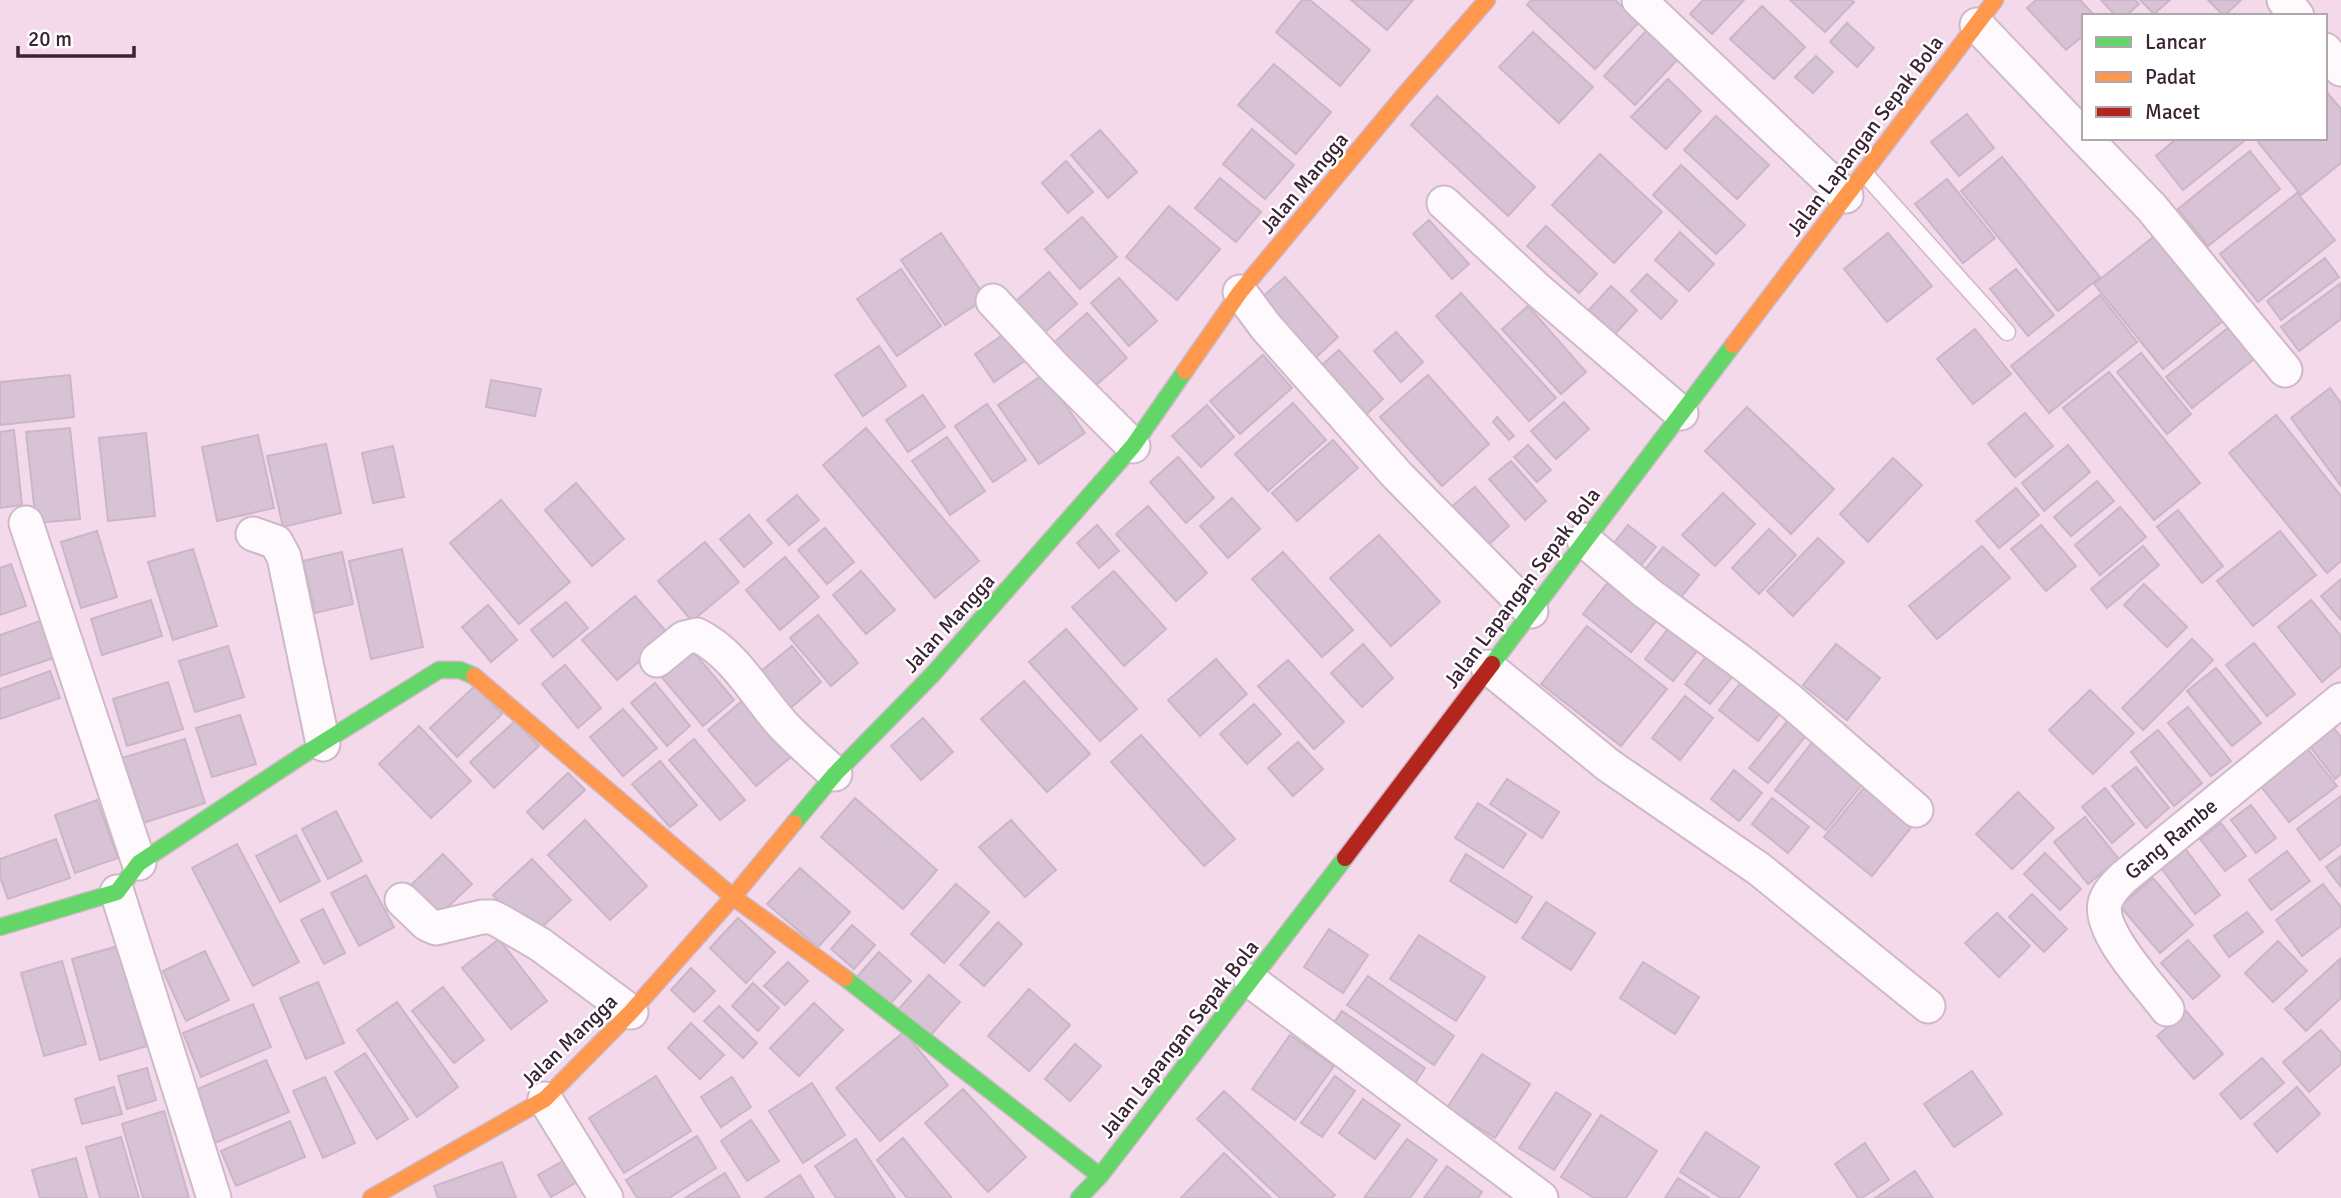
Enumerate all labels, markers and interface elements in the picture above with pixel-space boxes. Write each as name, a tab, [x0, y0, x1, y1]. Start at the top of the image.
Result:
scale bar	[18, 14, 133, 58]
legend	[2082, 14, 2327, 140]
text: 20 m	[28, 26, 72, 52]
text: Lancar	[2145, 29, 2206, 55]
street label: Jalan Lapangan Sepak Bola	[1781, 31, 1949, 241]
text: Padat	[2145, 64, 2196, 90]
text: Macet	[2145, 99, 2200, 125]
street label: Jalan Mangga	[1254, 127, 1354, 239]
street label: Jalan Lapangan Sepak Bola	[1438, 483, 1606, 693]
street label: Jalan Mangga	[898, 568, 1000, 678]
street label: Gang Rambe	[2119, 793, 2223, 885]
street label: Jalan Lapangan Sepak Bola	[1094, 935, 1264, 1143]
street label: Jalan Mangga	[515, 988, 623, 1094]

